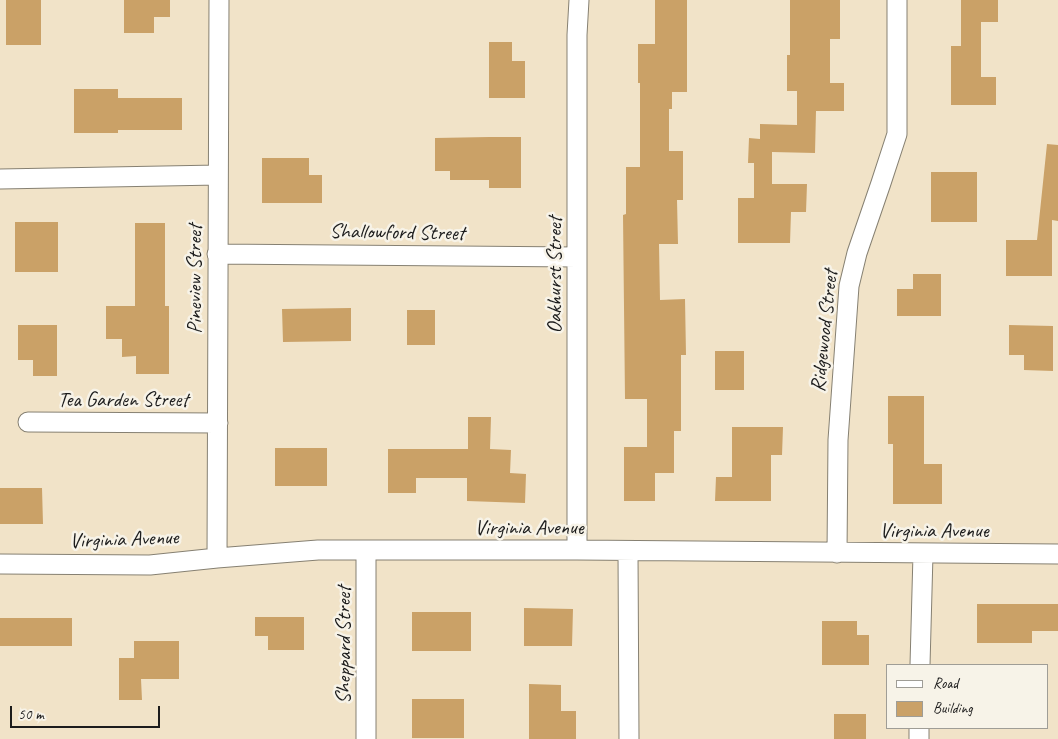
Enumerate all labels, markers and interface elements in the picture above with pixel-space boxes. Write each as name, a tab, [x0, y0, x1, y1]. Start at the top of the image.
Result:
street label: Oakhurst Street	[542, 216, 568, 334]
street label: Shallowford Street	[329, 219, 465, 247]
street label: Pineview Street	[182, 224, 208, 334]
street label: Ridgewood Street	[806, 269, 844, 393]
street label: Tea Garden Street	[58, 387, 188, 413]
street label: Virginia Avenue	[474, 515, 584, 541]
street label: Virginia Avenue	[879, 518, 989, 544]
street label: Virginia Avenue	[69, 526, 179, 554]
street label: Sheppard Street	[331, 586, 357, 704]
legend	[886, 664, 1048, 729]
text: Road	[933, 674, 958, 693]
scale bar	[12, 696, 162, 728]
text: Building	[933, 699, 972, 718]
text: 50 m	[18, 705, 44, 724]

